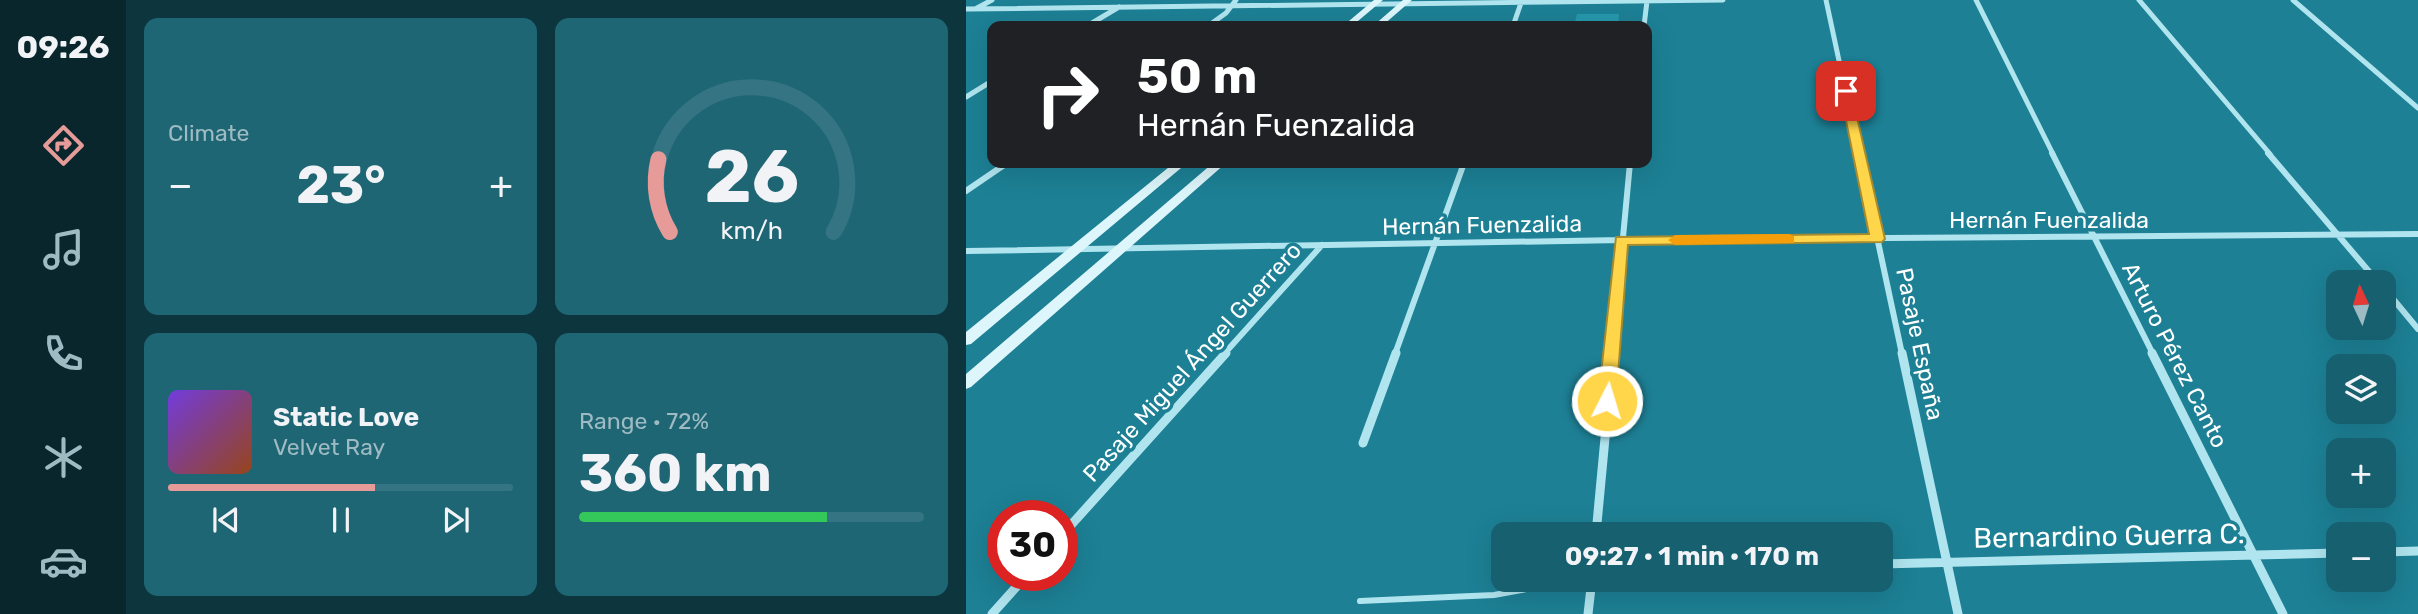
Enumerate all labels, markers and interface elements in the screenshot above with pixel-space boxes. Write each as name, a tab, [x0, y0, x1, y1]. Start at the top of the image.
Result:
text: 09:26	[16, 28, 110, 66]
text: 50 m	[1137, 47, 1257, 105]
icon: right	[1022, 49, 1113, 140]
pin	[1816, 61, 1876, 121]
icon: arrive	[1827, 72, 1865, 110]
text: Hernán Fuenzalida	[1137, 106, 1415, 144]
text: Climate	[168, 119, 249, 147]
icon: directions	[39, 121, 88, 170]
text: 26	[704, 135, 799, 221]
text: 23°	[296, 154, 386, 216]
text: −	[168, 162, 193, 208]
text: +	[489, 162, 513, 208]
street label: Hernán Fuenzalida	[1949, 206, 2149, 234]
street label: Hernán Fuenzalida	[1382, 209, 1582, 241]
text: km/h	[720, 216, 783, 245]
icon: music	[39, 225, 88, 274]
street label: Pasaje Miguel Ángel Guerrero	[1077, 236, 1307, 488]
street label: Arturo Pérez Canto	[2116, 258, 2234, 452]
street label: Pasaje España	[1890, 265, 1950, 423]
north arrow	[2326, 270, 2396, 340]
map controls	[2326, 270, 2396, 592]
icon: phone	[39, 329, 88, 378]
button: layers	[2326, 354, 2396, 424]
position arrow	[1570, 364, 1644, 438]
text: Static Love	[273, 402, 419, 433]
text: Range · 72%	[579, 407, 709, 435]
icon: climate	[39, 433, 88, 482]
text: Velvet Ray	[273, 433, 385, 461]
button: +	[2326, 438, 2396, 508]
text: 360 km	[579, 442, 772, 504]
speed limit sign: 30	[987, 500, 1078, 591]
icon: previous	[207, 501, 245, 539]
icon: pause	[322, 501, 360, 539]
icon: next	[437, 501, 475, 539]
street label: Bernardino Guerra C.	[1973, 517, 2245, 555]
button: −	[2326, 522, 2396, 592]
icon: car	[39, 537, 88, 586]
text: 09:27 · 1 min · 170 m	[1565, 541, 1819, 572]

